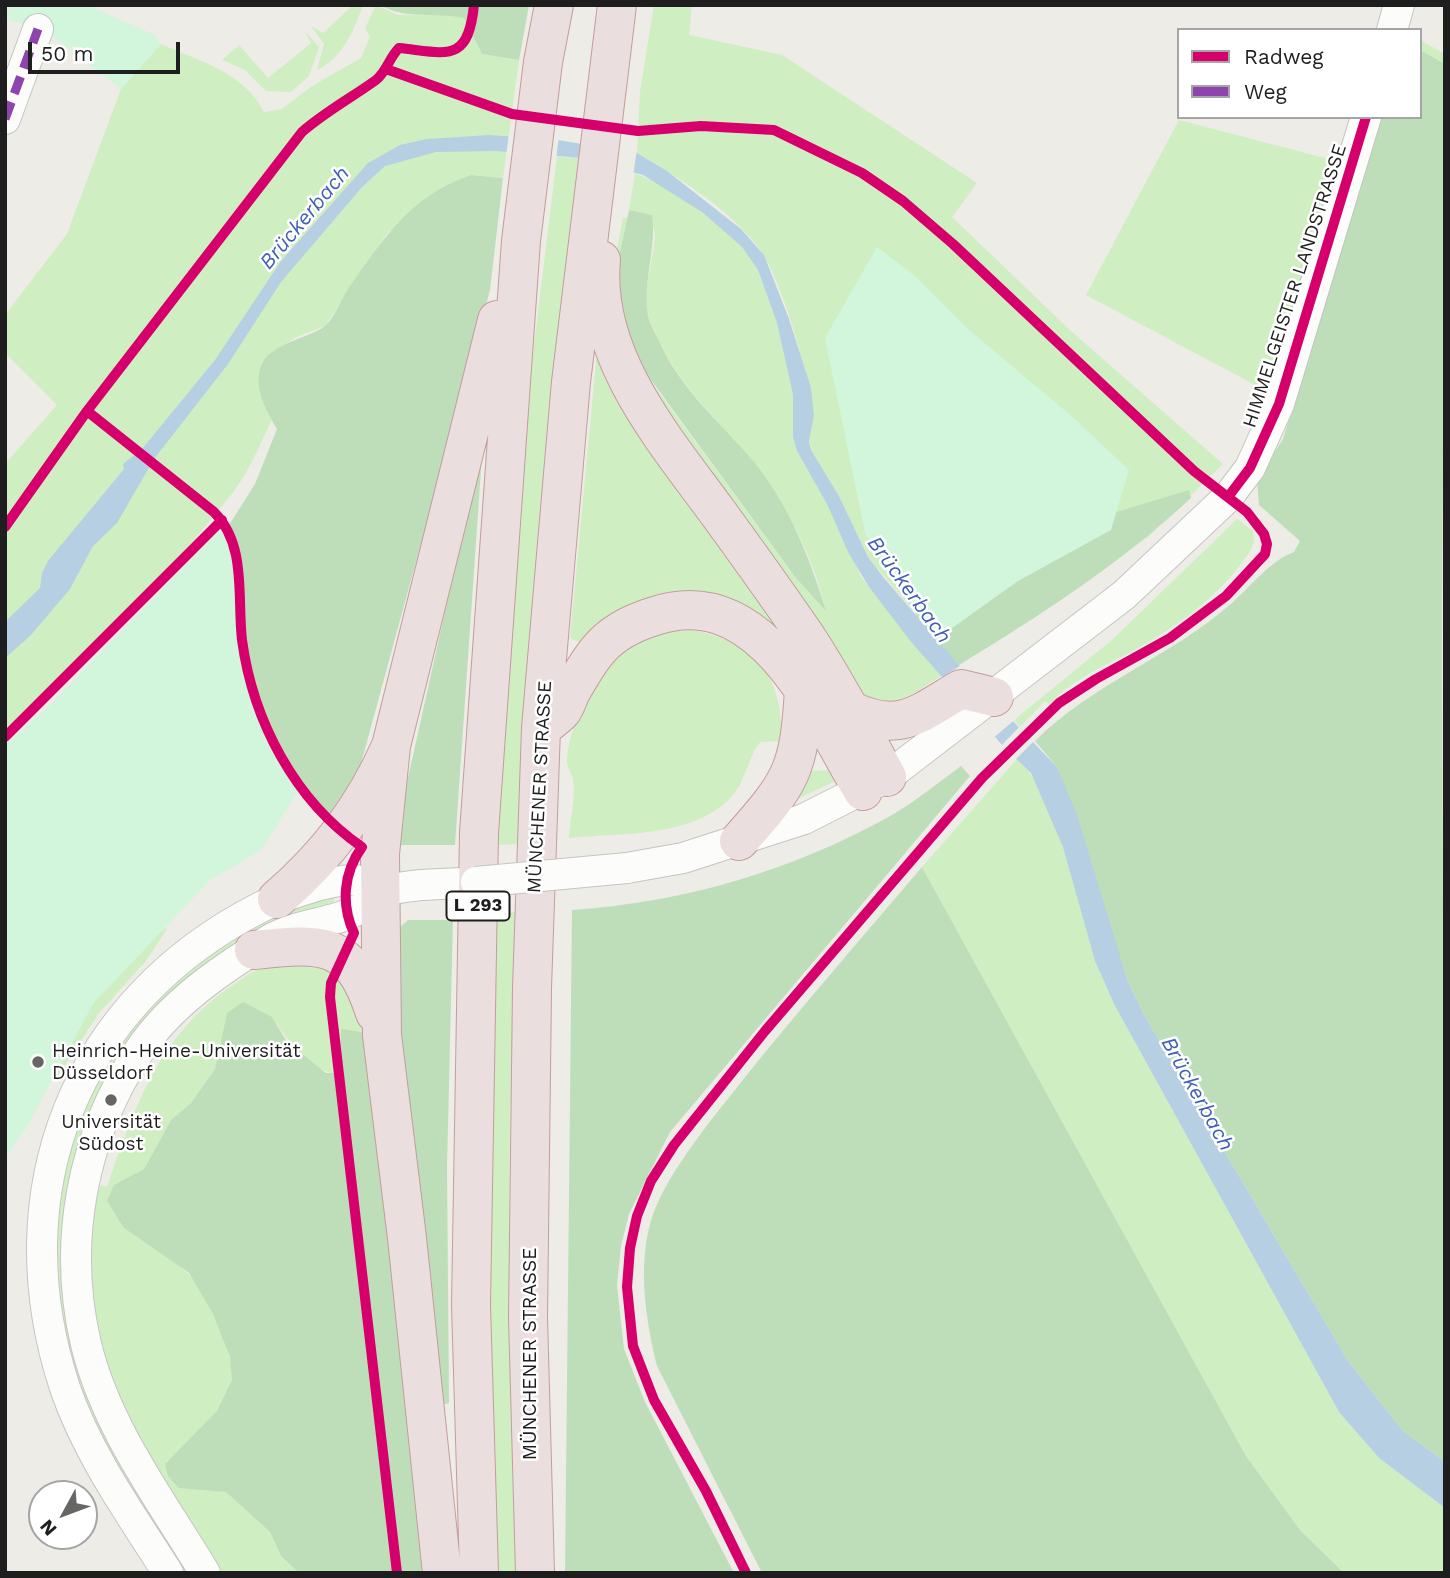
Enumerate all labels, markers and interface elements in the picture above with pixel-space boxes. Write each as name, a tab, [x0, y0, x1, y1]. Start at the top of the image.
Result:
scale bar	[32, 28, 184, 72]
legend	[1177, 28, 1422, 119]
text: 50 m	[41, 41, 93, 66]
text: Radweg	[1244, 44, 1324, 69]
text: Weg	[1244, 79, 1287, 104]
street label: HIMMELGEISTER LANDSTRASSE	[1238, 141, 1352, 431]
water label: Brückerbach	[255, 161, 355, 275]
water label: Brückerbach	[862, 531, 956, 649]
street label: MÜNCHENER STRASSE	[523, 680, 557, 894]
road number: L 293	[447, 891, 510, 920]
water label: Brückerbach	[1155, 1033, 1239, 1155]
place label: Heinrich-Heine-Universität Düsseldorf	[52, 1040, 300, 1084]
marker: Heinrich-Heine-Universität Düsseldorf	[30, 1054, 46, 1070]
marker: Universität Südost	[103, 1092, 119, 1108]
place label: Universität Südost	[61, 1111, 161, 1155]
street label: MÜNCHENER STRASSE	[519, 1248, 541, 1460]
north arrow	[28, 1480, 98, 1550]
text: N	[35, 1515, 62, 1541]

